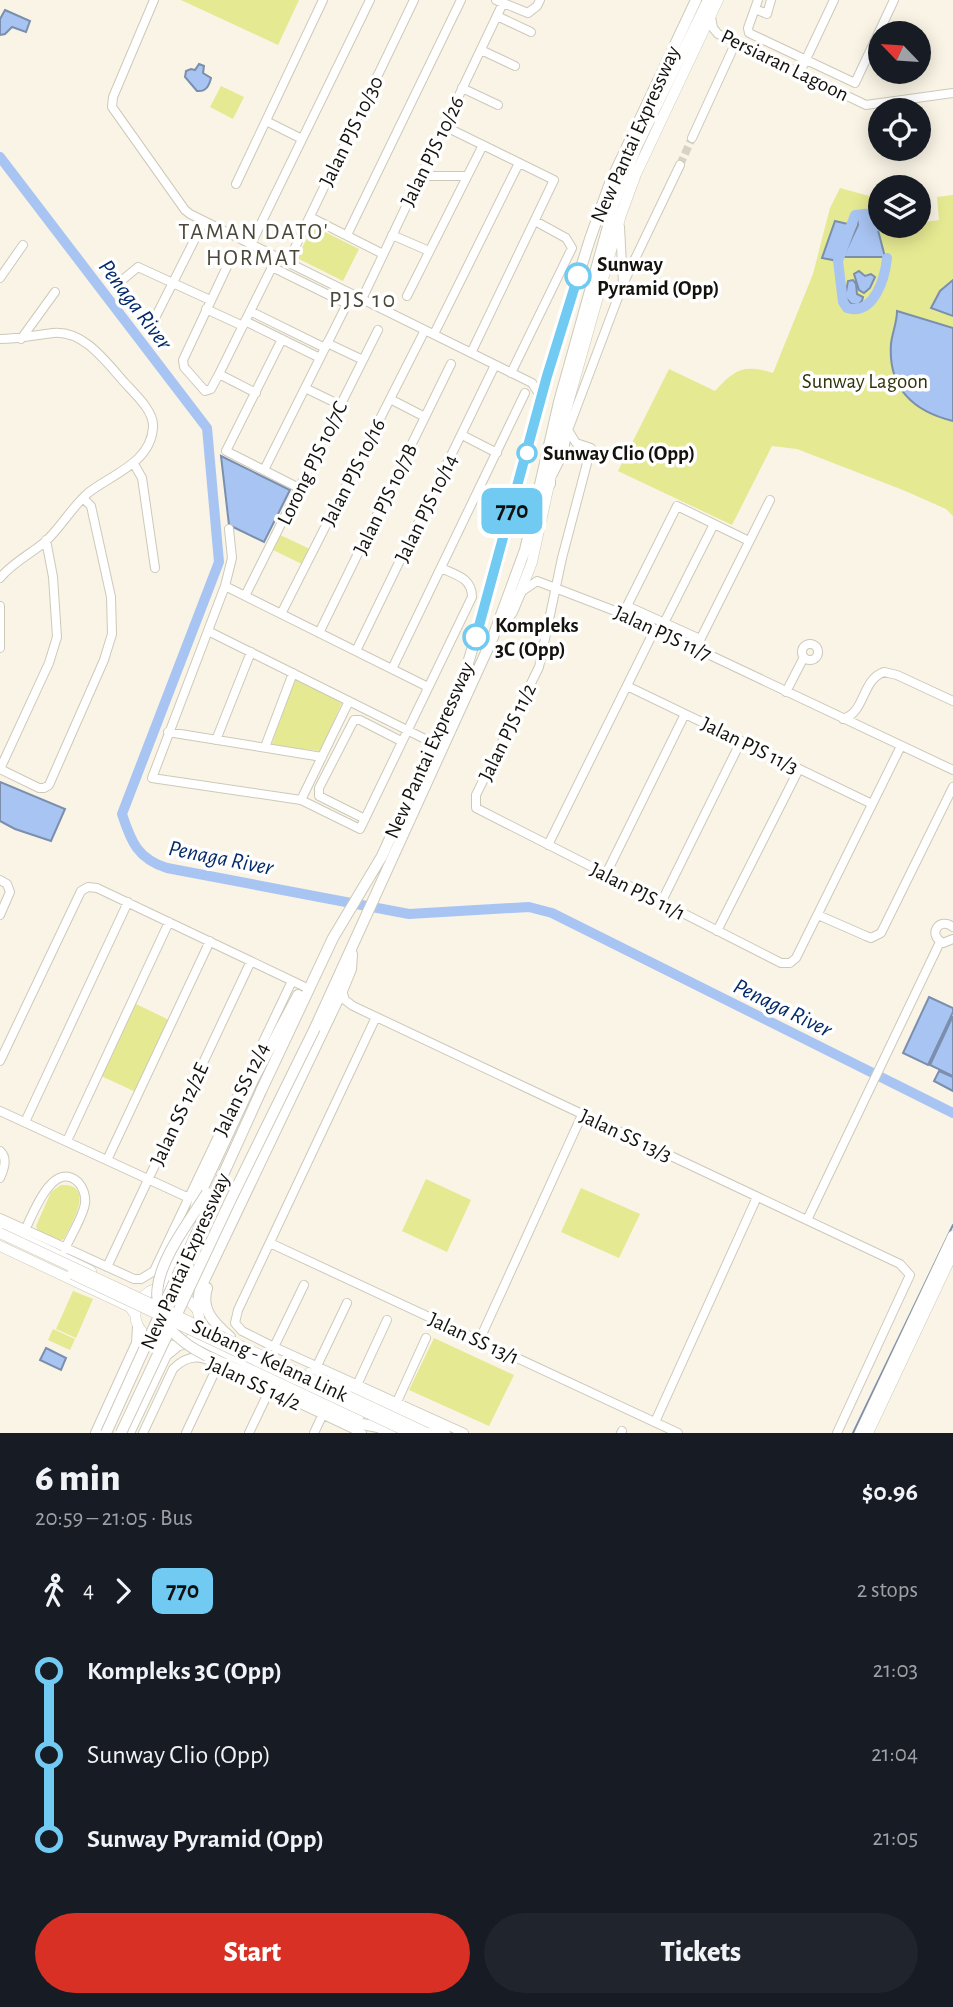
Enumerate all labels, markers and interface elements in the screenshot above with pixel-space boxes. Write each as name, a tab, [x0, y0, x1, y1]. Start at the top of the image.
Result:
north arrow	[868, 21, 931, 84]
map controls	[868, 21, 931, 238]
street label: Persiaran Lagoon	[718, 26, 852, 105]
street label: New Pantai Expressway	[587, 43, 684, 226]
street label: Jalan PJS 10/30	[316, 73, 387, 190]
street label: Jalan PJS 10/26	[397, 93, 468, 209]
button: locate	[868, 98, 931, 161]
button: layers	[868, 175, 931, 238]
district label: TAMAN DATO' HORMAT	[178, 221, 330, 270]
place label: Sunway Pyramid (Opp)	[597, 254, 720, 299]
water label: Penaga River	[94, 256, 176, 355]
marker: Sunway Pyramid (Opp)	[565, 263, 591, 289]
district label: PJS 10	[329, 288, 397, 312]
park label: Sunway Lagoon	[802, 371, 928, 392]
street label: Lorong PJS 10/7C	[273, 398, 351, 528]
street label: Jalan PJS 10/16	[318, 415, 389, 529]
street label: Jalan PJS 10/7B	[350, 441, 421, 558]
marker: Sunway Clio (Opp)	[517, 443, 537, 463]
place label: Sunway Clio (Opp)	[543, 443, 695, 464]
street label: Jalan PJS 10/14	[391, 451, 462, 566]
line badge: 770	[472, 488, 552, 534]
text: 770	[495, 499, 529, 523]
street label: Jalan PJS 11/7	[611, 602, 715, 665]
place label: Kompleks 3C (Opp)	[495, 615, 579, 660]
marker: Kompleks 3C (Opp)	[463, 624, 489, 650]
street label: New Pantai Expressway	[381, 659, 478, 842]
street label: Jalan PJS 11/2	[475, 680, 540, 784]
street label: Jalan PJS 11/3	[698, 713, 801, 778]
water label: Penaga River	[166, 837, 275, 880]
street label: Jalan PJS 11/1	[587, 859, 689, 924]
water label: Penaga River	[730, 975, 836, 1042]
street label: Jalan SS 12/4	[210, 1039, 273, 1139]
street label: Jalan SS 12/2E	[147, 1060, 212, 1169]
street label: Jalan SS 13/3	[577, 1105, 675, 1166]
street label: New Pantai Expressway	[137, 1170, 234, 1353]
street label: Jalan SS 13/1	[425, 1308, 522, 1369]
street label: Subang - Kelana Link	[189, 1315, 351, 1406]
street label: Jalan SS 14/2	[204, 1353, 304, 1414]
text: 6 min	[35, 1460, 121, 1498]
text: $0.96	[862, 1479, 918, 1505]
text: 20:59 – 21:05 · Bus	[35, 1507, 193, 1530]
icon: walk	[35, 1572, 73, 1610]
icon: forward	[104, 1572, 142, 1610]
text: 4	[83, 1579, 94, 1602]
text: 770	[166, 1579, 199, 1603]
text: 2 stops	[857, 1579, 918, 1602]
text: Kompleks 3C (Opp)	[87, 1658, 282, 1684]
text: 21:03	[873, 1659, 918, 1682]
text: Sunway Clio (Opp)	[87, 1742, 271, 1768]
text: 21:04	[871, 1743, 918, 1766]
text: Sunway Pyramid (Opp)	[87, 1826, 324, 1852]
text: 21:05	[873, 1827, 918, 1850]
button: Start	[35, 1913, 470, 1993]
button: Tickets	[484, 1913, 918, 1993]

